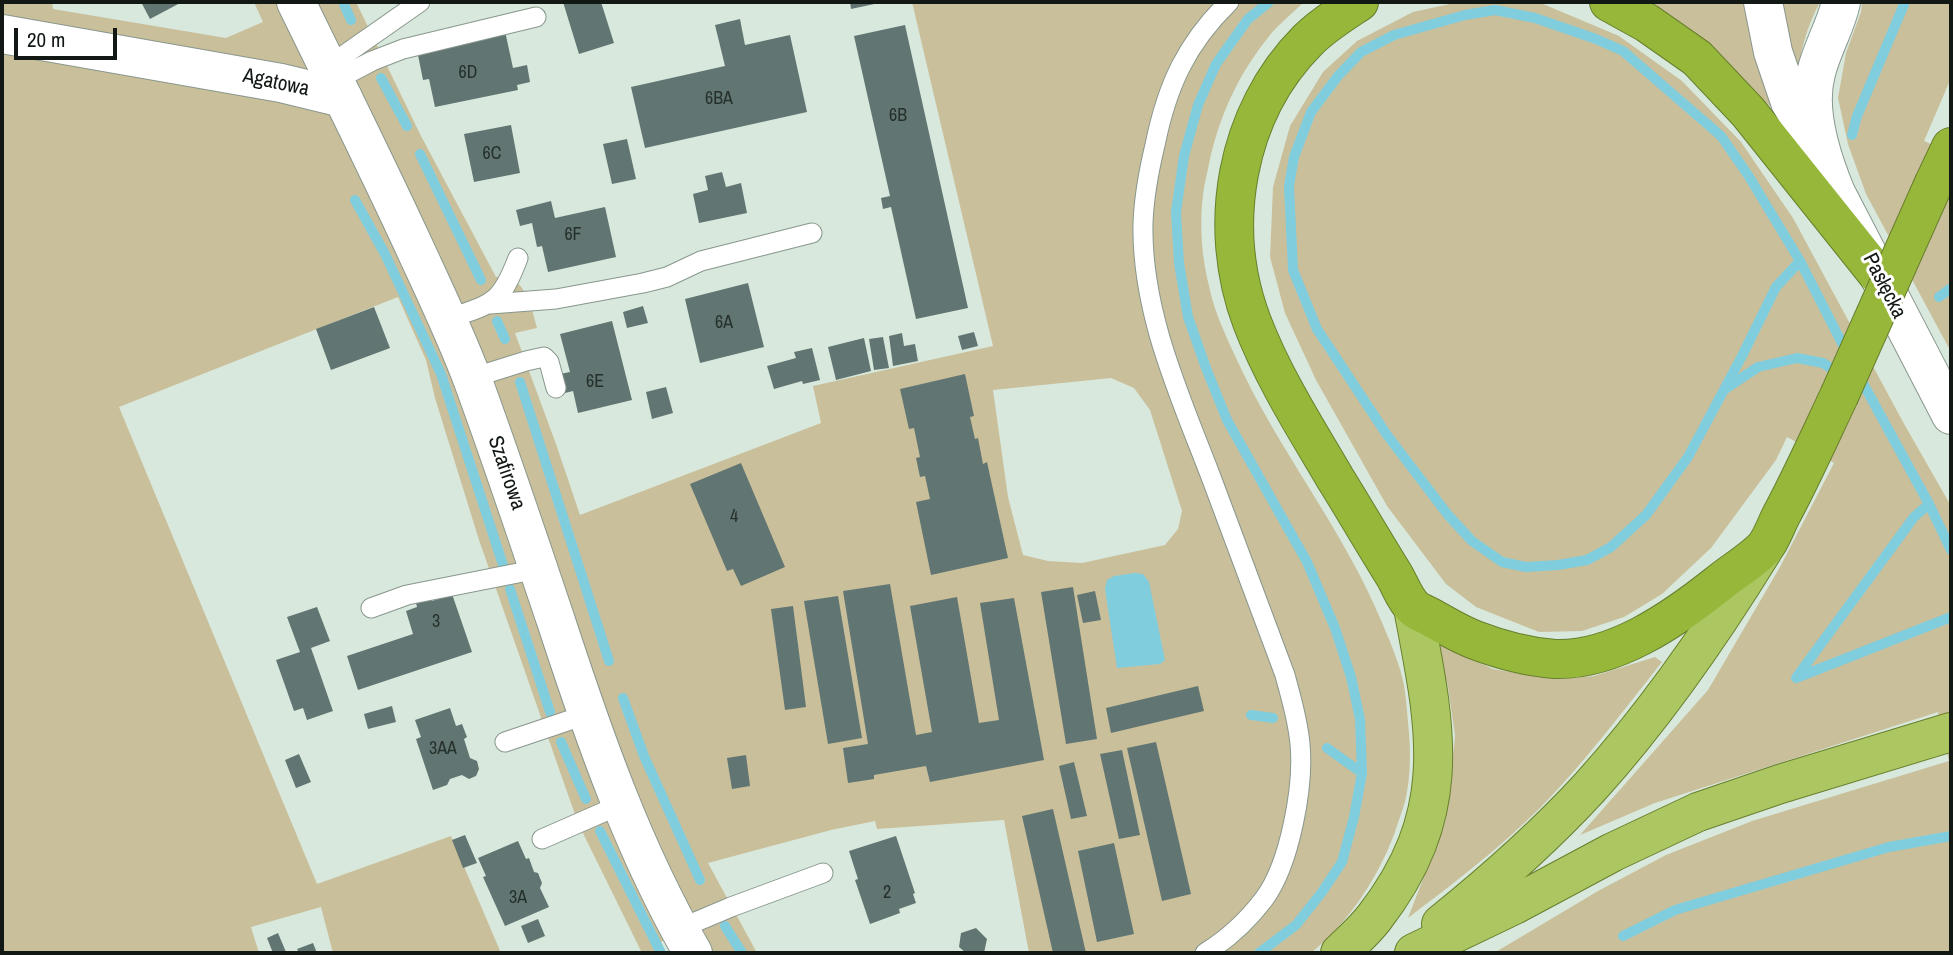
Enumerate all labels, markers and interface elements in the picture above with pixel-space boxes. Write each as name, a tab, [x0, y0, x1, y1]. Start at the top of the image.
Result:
scale bar	[18, 14, 121, 58]
text: 20 m	[27, 25, 65, 54]
house number: 6D	[459, 62, 477, 84]
street label: Agatowa	[241, 64, 311, 102]
house number: 6BA	[705, 88, 733, 110]
house number: 6B	[889, 105, 907, 127]
house number: 6C	[483, 143, 501, 165]
house number: 6F	[564, 224, 582, 246]
street label: Pasłęcka	[1857, 249, 1911, 323]
house number: 6A	[715, 312, 733, 334]
house number: 6E	[586, 371, 604, 393]
street label: Szafirowa	[482, 433, 530, 513]
house number: 4	[730, 506, 738, 528]
house number: 3	[432, 611, 440, 633]
house number: 3AA	[429, 738, 457, 760]
house number: 2	[883, 882, 891, 904]
house number: 3A	[509, 887, 527, 909]

